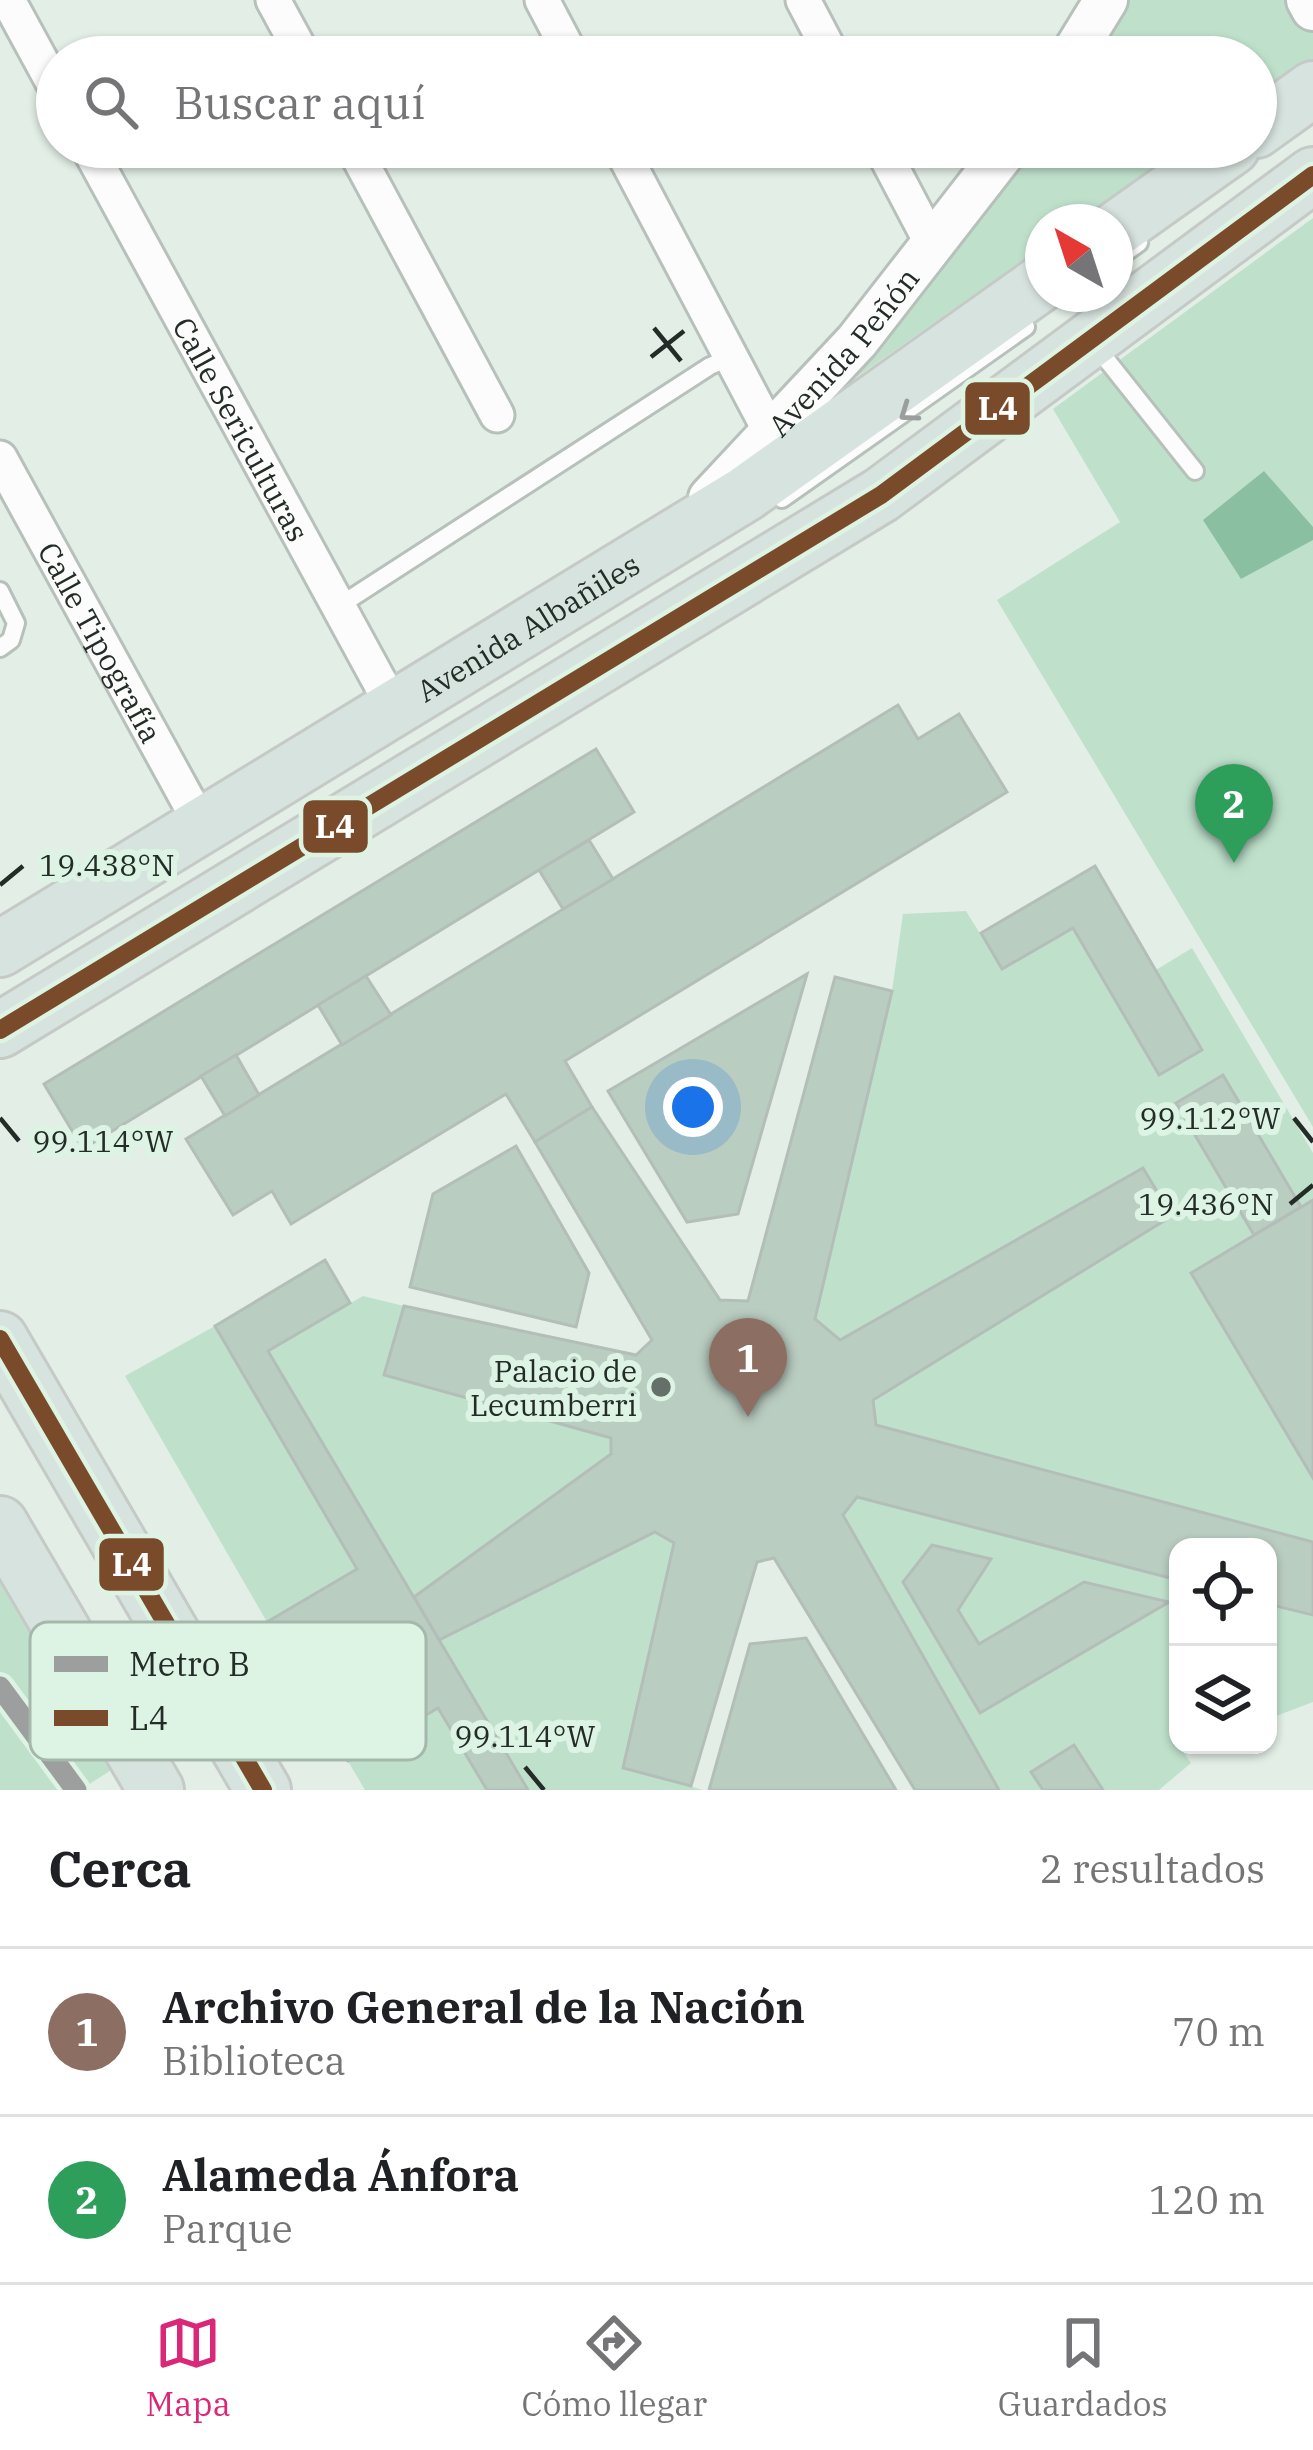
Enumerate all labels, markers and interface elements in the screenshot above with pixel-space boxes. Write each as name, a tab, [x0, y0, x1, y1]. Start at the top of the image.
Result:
search box	[36, 36, 1277, 168]
icon: search	[78, 69, 144, 135]
text: Buscar aquí	[174, 73, 425, 131]
north arrow	[1025, 204, 1133, 312]
street label: Avenida Peñón	[759, 259, 927, 444]
street label: Calle Sericulturas	[165, 310, 319, 548]
line badge: L4	[963, 380, 1032, 437]
text: L4	[978, 386, 1018, 429]
one-way arrow	[899, 398, 921, 420]
street label: Calle Tipografía	[30, 535, 172, 749]
street label: Avenida Albañiles	[409, 544, 646, 710]
pin: 2	[1195, 764, 1273, 863]
line badge: L4	[301, 798, 370, 855]
text: L4	[315, 804, 355, 847]
text: 19.438°N	[39, 845, 175, 884]
your location	[663, 1077, 723, 1137]
text: 99.112°W	[1139, 1098, 1281, 1137]
text: 99.114°W	[32, 1121, 174, 1160]
text: 19.436°N	[1138, 1184, 1274, 1223]
pin: 1	[709, 1318, 787, 1417]
place label: Palacio de Lecumberri	[470, 1351, 637, 1424]
marker: Palacio de Lecumberri	[648, 1374, 674, 1400]
line badge: L4	[97, 1536, 166, 1593]
map controls	[1169, 1538, 1277, 1754]
button: locate	[1169, 1538, 1277, 1646]
text: L4	[112, 1542, 152, 1585]
legend	[30, 1622, 426, 1760]
text: Metro B	[129, 1642, 250, 1685]
button: layers	[1169, 1646, 1277, 1754]
text: L4	[129, 1696, 168, 1739]
text: 99.114°W	[454, 1716, 596, 1755]
text: Cerca	[48, 1835, 192, 1901]
text: 2 resultados	[1040, 1843, 1265, 1894]
text: Archivo General de la Nación	[162, 1977, 805, 2035]
text: 1	[75, 2006, 99, 2057]
text: 70 m	[1172, 2006, 1265, 2057]
text: Biblioteca	[162, 2035, 346, 2086]
text: Alameda Ánfora	[162, 2145, 519, 2203]
text: 2	[75, 2174, 99, 2225]
text: 120 m	[1149, 2174, 1265, 2225]
text: Parque	[162, 2203, 293, 2254]
tab: Mapa	[145, 2310, 231, 2425]
tab: Cómo llegar	[522, 2310, 707, 2425]
tab: Guardados	[998, 2310, 1168, 2425]

